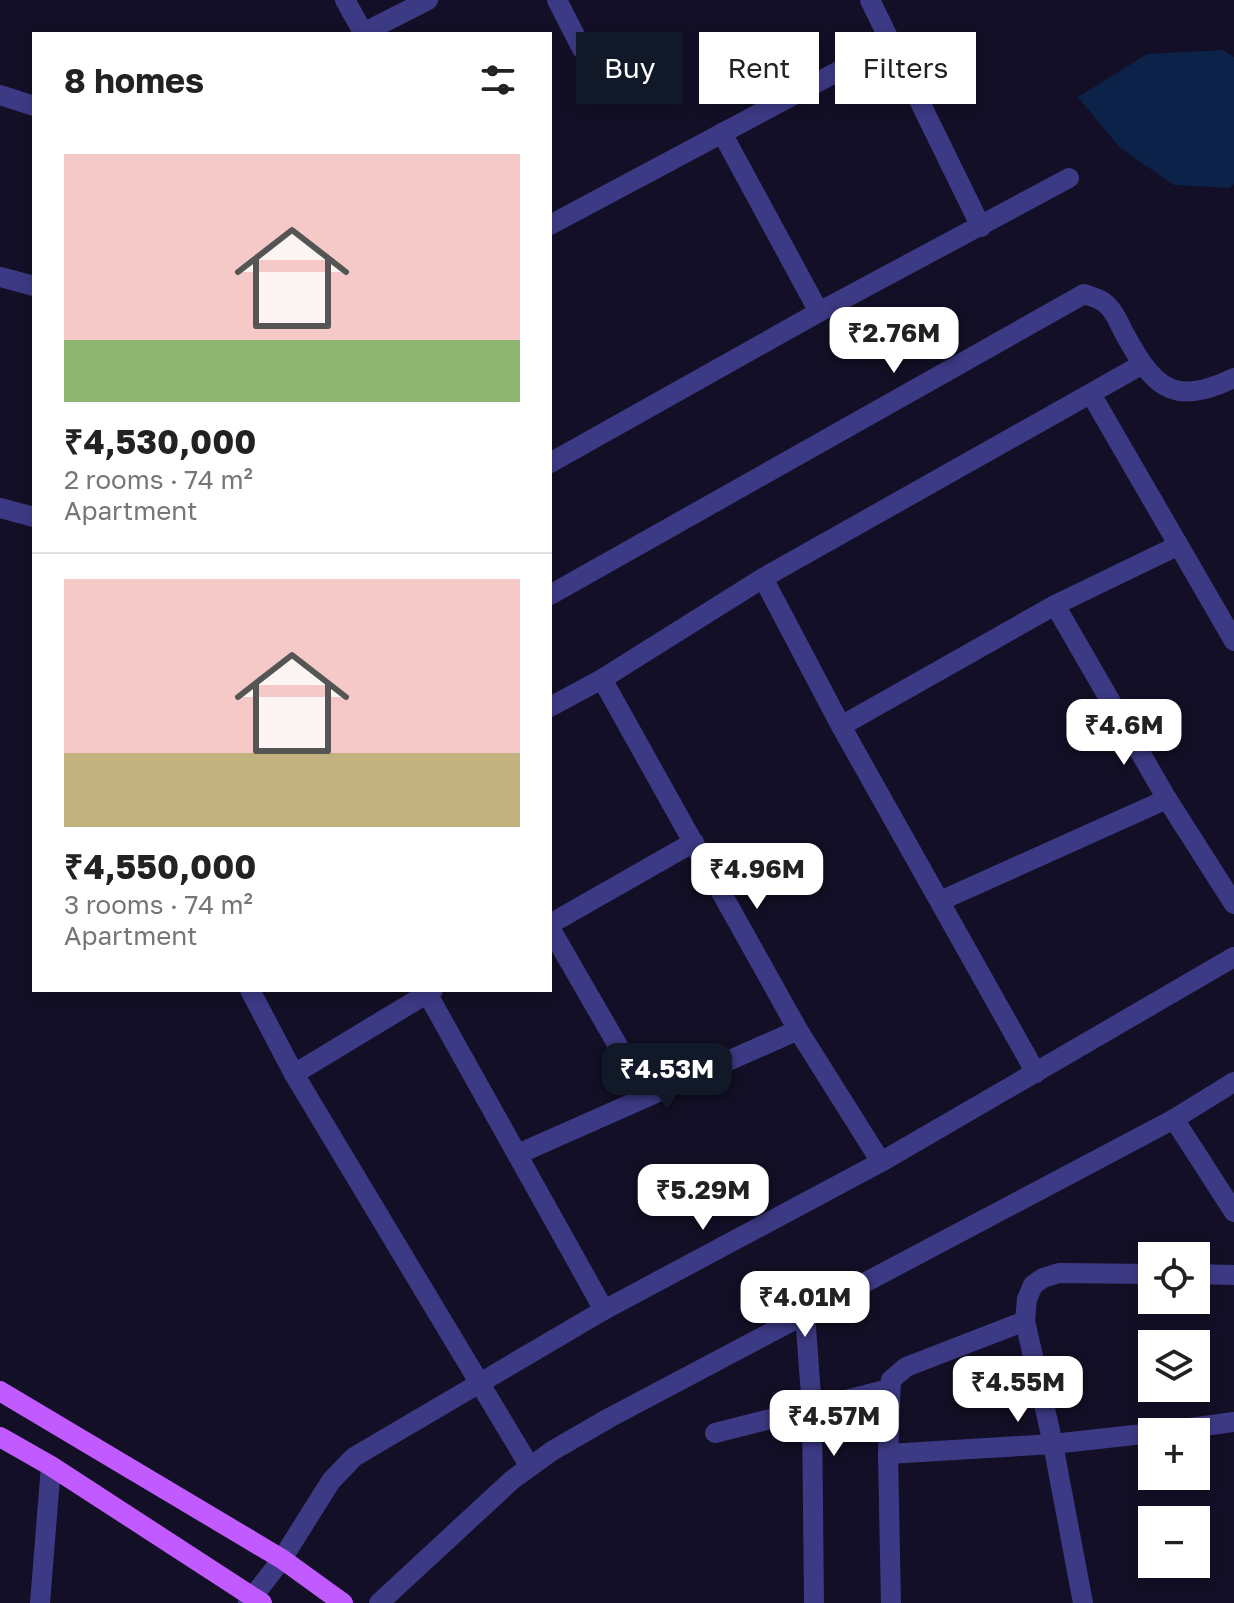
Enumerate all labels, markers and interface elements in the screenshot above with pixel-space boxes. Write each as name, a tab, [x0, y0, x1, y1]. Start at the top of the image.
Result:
chip: Buy	[576, 32, 683, 104]
chip: Rent	[699, 32, 819, 104]
chip: Filters	[835, 32, 976, 104]
icon: filters	[476, 58, 520, 102]
text: 8 homes	[64, 60, 204, 100]
icon: home	[220, 206, 364, 350]
pin: ₹2.76M	[829, 307, 959, 375]
text: ₹2.76M	[848, 317, 940, 348]
text: ₹4,530,000	[64, 421, 256, 461]
text: 2 rooms · 74 m²	[64, 464, 253, 495]
text: Apartment	[64, 495, 197, 526]
icon: home	[220, 631, 364, 775]
pin: ₹4.6M	[1068, 699, 1180, 767]
text: ₹4.6M	[1084, 709, 1164, 740]
pin: ₹4.96M	[692, 843, 822, 911]
text: ₹4,550,000	[64, 846, 256, 886]
text: ₹4.96M	[709, 853, 805, 884]
text: 3 rooms · 74 m²	[64, 889, 253, 920]
text: Apartment	[64, 920, 197, 951]
pin: ₹4.53M	[602, 1043, 732, 1111]
text: ₹4.53M	[620, 1053, 714, 1084]
pin: ₹5.29M	[638, 1164, 768, 1232]
text: ₹5.29M	[656, 1174, 750, 1205]
map controls	[1138, 1242, 1210, 1578]
button: locate	[1138, 1242, 1210, 1314]
pin: ₹4.01M	[740, 1271, 870, 1339]
text: ₹4.01M	[759, 1281, 851, 1312]
button: layers	[1138, 1330, 1210, 1402]
pin: ₹4.55M	[953, 1356, 1083, 1424]
text: ₹4.55M	[971, 1366, 1065, 1397]
pin: ₹4.57M	[769, 1390, 899, 1458]
text: ₹4.57M	[788, 1400, 880, 1431]
button: +	[1138, 1418, 1210, 1490]
button: −	[1138, 1506, 1210, 1578]

